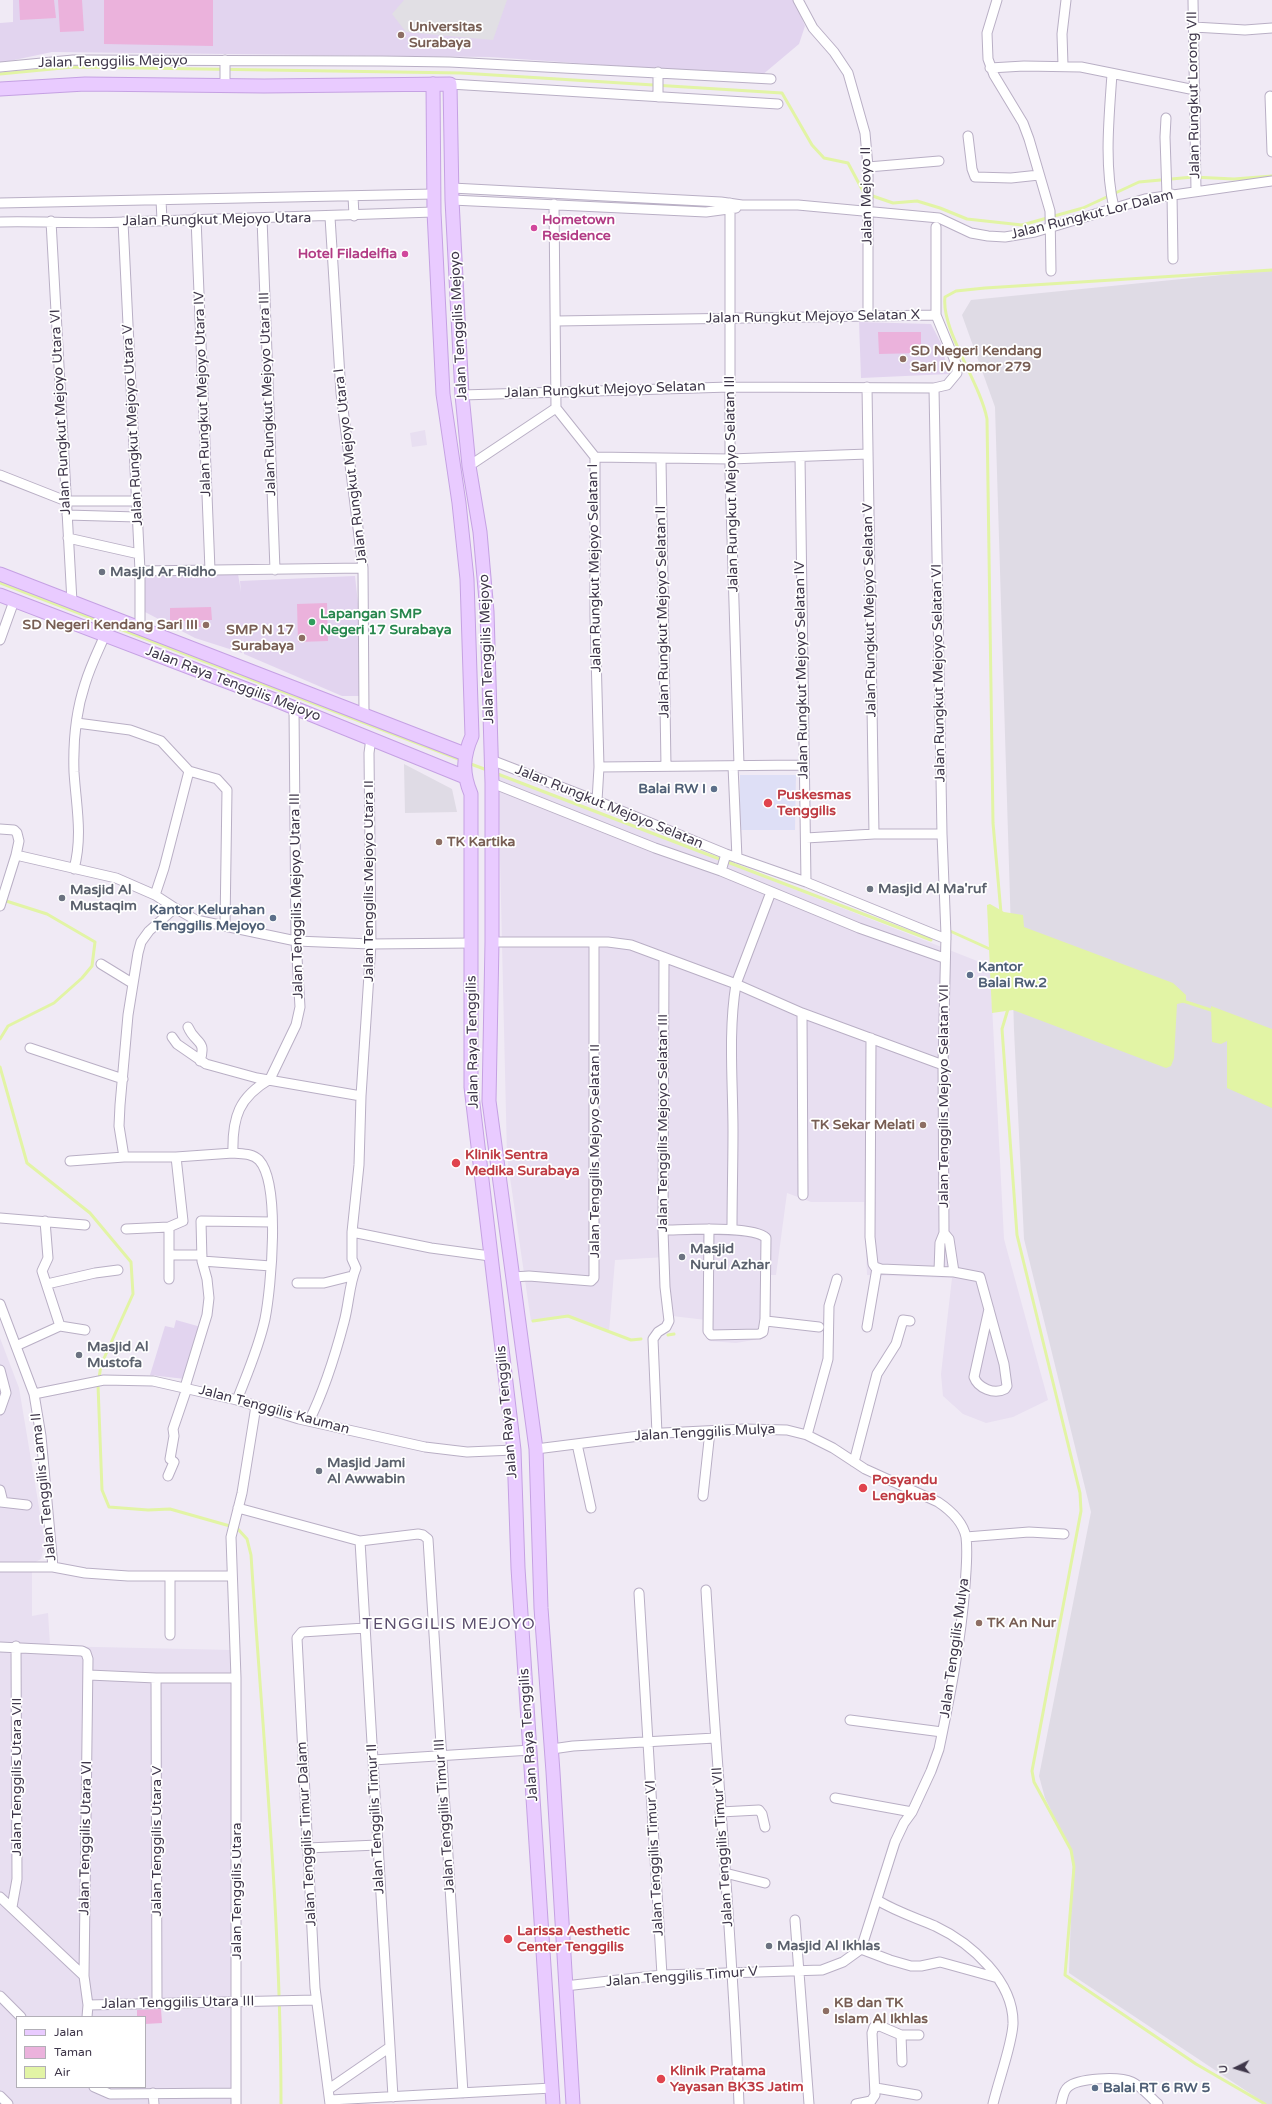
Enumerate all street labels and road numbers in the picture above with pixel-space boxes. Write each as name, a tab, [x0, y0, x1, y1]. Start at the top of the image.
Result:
street label: Jalan Rungkut Lorong VII	[1184, 11, 1204, 179]
street label: Jalan Tenggilis Mejoyo	[38, 52, 188, 72]
street label: Jalan Mejoyo II	[858, 147, 876, 245]
street label: Jalan Rungkut Lor Dalam	[1009, 187, 1175, 243]
street label: Jalan Rungkut Mejoyo Utara	[123, 210, 311, 230]
street label: Jalan Tenggilis Mejoyo	[447, 251, 471, 401]
street label: Jalan Rungkut Mejoyo Utara IV	[191, 291, 215, 497]
street label: Jalan Rungkut Mejoyo Utara III	[256, 292, 280, 496]
street label: Jalan Rungkut Mejoyo Selatan X	[706, 307, 920, 327]
street label: Jalan Rungkut Mejoyo Utara VI	[47, 309, 75, 515]
street label: Jalan Rungkut Mejoyo Utara V	[119, 324, 147, 526]
street label: Jalan Rungkut Mejoyo Utara I	[331, 368, 371, 564]
street label: Jalan Rungkut Mejoyo Selatan III	[722, 375, 742, 593]
street label: Jalan Rungkut Mejoyo Selatan	[504, 378, 706, 402]
street label: Jalan Rungkut Mejoyo Selatan I	[585, 463, 605, 673]
street label: Jalan Rungkut Mejoyo Selatan V	[860, 503, 880, 717]
street label: Jalan Rungkut Mejoyo Selatan II	[653, 505, 673, 719]
street label: Jalan Rungkut Mejoyo Selatan IV	[792, 561, 812, 779]
street label: Jalan Rungkut Mejoyo Selatan VI	[929, 564, 949, 782]
street label: Jalan Tenggilis Mejoyo	[476, 574, 498, 724]
street label: Jalan Raya Tenggilis Mejoyo	[143, 643, 323, 725]
street label: Jalan Rungkut Mejoyo Selatan	[513, 762, 705, 852]
street label: Jalan Tenggilis Mejoyo Utara II	[361, 780, 377, 982]
street label: Jalan Tenggilis Mejoyo Utara III	[287, 793, 307, 999]
street label: Jalan Raya Tenggilis	[463, 975, 483, 1109]
street label: Jalan Tenggilis Mejoyo Selatan VII	[936, 984, 952, 1208]
street label: Jalan Tenggilis Mejoyo Selatan III	[655, 1014, 671, 1232]
street label: Jalan Tenggilis Mejoyo Selatan II	[587, 1044, 603, 1258]
street label: Jalan Raya Tenggilis	[493, 1345, 521, 1479]
street label: Jalan Tenggilis Kauman	[197, 1382, 351, 1438]
street label: Jalan Tenggilis Lama II	[28, 1412, 60, 1562]
street label: Jalan Tenggilis Mulya	[634, 1421, 776, 1445]
street label: Jalan Tenggilis Mulya	[937, 1577, 973, 1719]
street label: Jalan Raya Tenggilis	[516, 1668, 542, 1802]
street label: Jalan Tenggilis Utara VII	[9, 1698, 25, 1856]
street label: Jalan Tenggilis Timur III	[431, 1738, 459, 1894]
street label: Jalan Tenggilis Timur Dalam	[294, 1741, 320, 1927]
street label: Jalan Tenggilis Timur II	[364, 1743, 388, 1895]
street label: Jalan Tenggilis Utara VI	[76, 1760, 96, 1916]
street label: Jalan Tenggilis Utara V	[149, 1766, 165, 1916]
street label: Jalan Tenggilis Timur VII	[709, 1766, 737, 1928]
street label: Jalan Tenggilis Timur VI	[643, 1779, 667, 1937]
street label: Jalan Tenggilis Utara	[229, 1822, 245, 1960]
street label: Jalan Tenggilis Timur V	[605, 1963, 759, 1991]
street label: Jalan Tenggilis Utara III	[101, 1993, 255, 2013]

